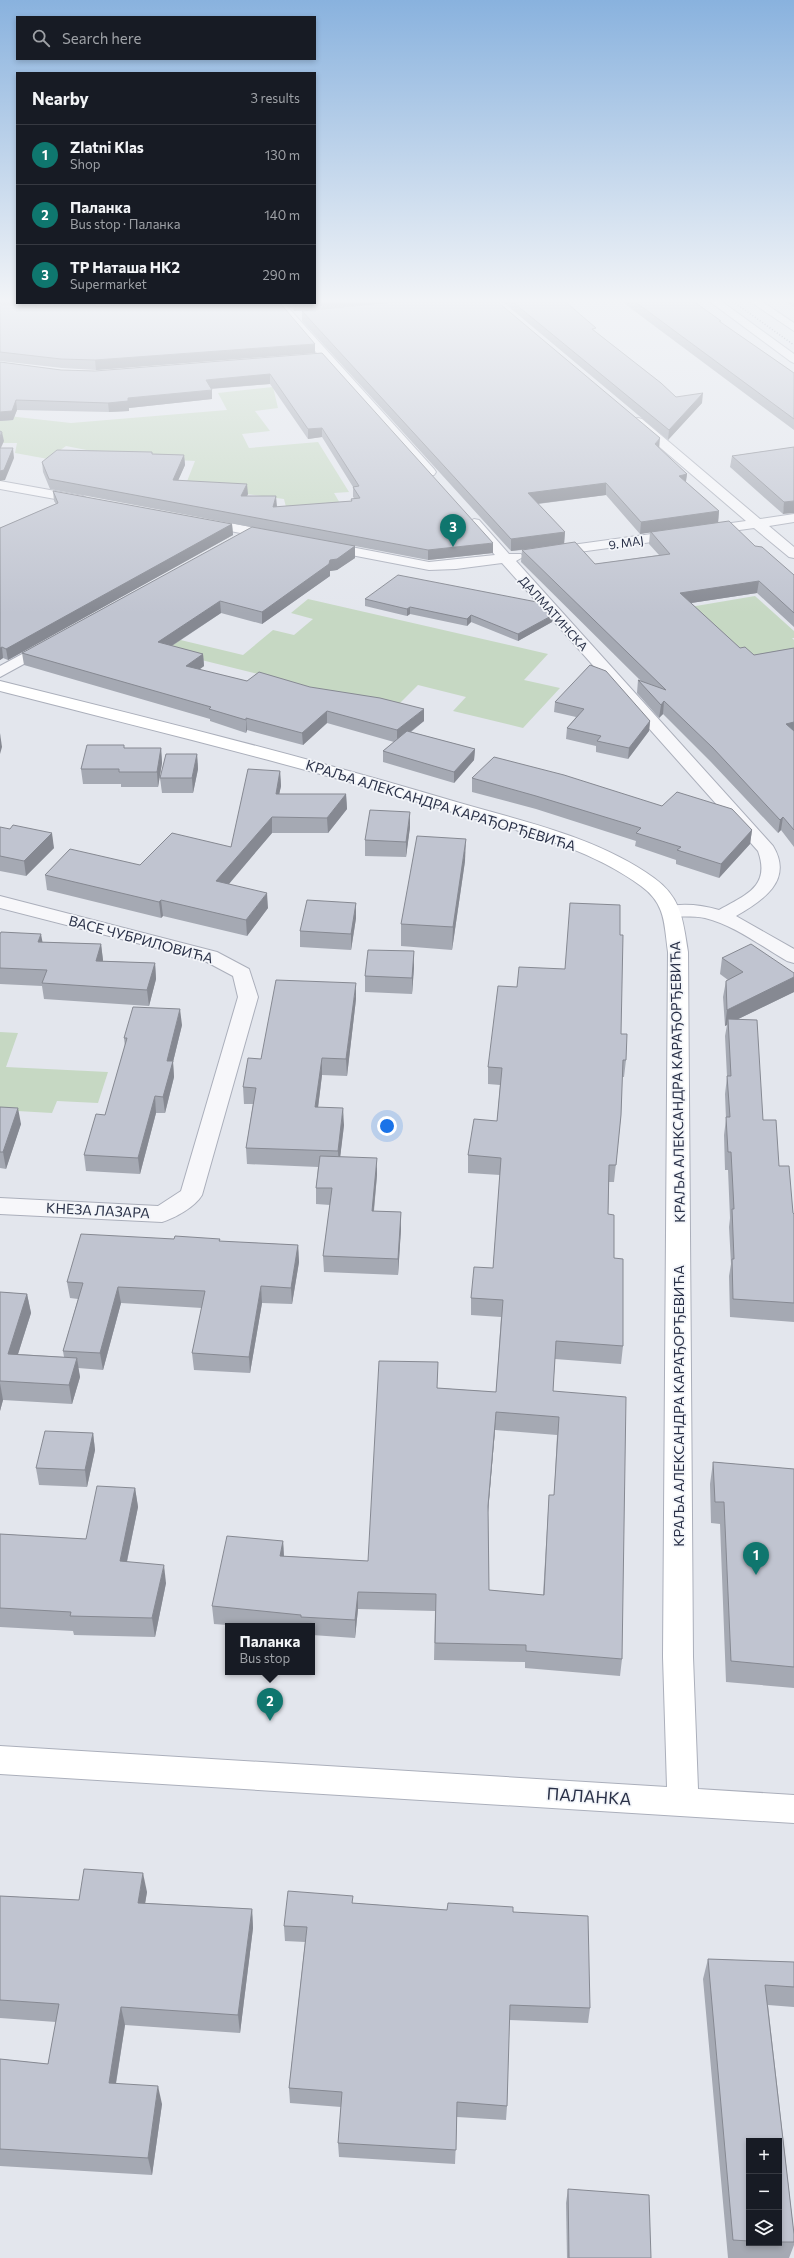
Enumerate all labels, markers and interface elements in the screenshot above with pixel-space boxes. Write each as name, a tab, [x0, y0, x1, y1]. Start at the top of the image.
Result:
search box	[16, 16, 316, 60]
icon: search	[30, 27, 52, 49]
text: Search here	[62, 29, 141, 47]
text: Nearby	[32, 88, 89, 109]
text: 3 results	[251, 90, 300, 106]
text: Zlatni Klas	[70, 138, 144, 156]
text: 1	[42, 147, 48, 163]
text: 130 m	[265, 147, 300, 163]
text: Shop	[70, 156, 101, 172]
text: Паланка	[70, 198, 131, 216]
text: 2	[41, 207, 49, 223]
text: 140 m	[264, 207, 300, 223]
text: Bus stop · Паланка	[70, 216, 180, 232]
text: ТР Наташа НК2	[70, 258, 180, 276]
text: 3	[41, 267, 49, 283]
text: 290 m	[263, 267, 300, 283]
text: Supermarket	[70, 276, 147, 292]
pin: 3	[440, 514, 466, 547]
street label: 9. МАЈ	[607, 533, 645, 552]
street label: ДАЛМАТИНСКА	[517, 573, 591, 653]
street label: КРАЉА АЛЕКСАНДРА КАРАЂОРЂЕВИЋА	[304, 756, 578, 854]
street label: ВАСЕ ЧУБРИЛОВИЋА	[67, 912, 215, 967]
street label: КРАЉА АЛЕКСАНДРА КАРАЂОРЂЕВИЋА	[666, 941, 688, 1223]
your location	[377, 1116, 397, 1136]
street label: КНЕЗА ЛАЗАРА	[46, 1199, 151, 1221]
street label: КРАЉА АЛЕКСАНДРА КАРАЂОРЂЕВИЋА	[670, 1265, 687, 1547]
pin: 1	[743, 1542, 769, 1575]
popup	[225, 1623, 315, 1675]
text: Паланка	[240, 1632, 300, 1650]
text: Bus stop	[240, 1650, 290, 1666]
pin: 2	[257, 1688, 283, 1721]
street label: ПАЛАНКА	[546, 1783, 632, 1809]
map controls	[746, 2138, 782, 2246]
button: +	[746, 2138, 782, 2174]
button: −	[746, 2174, 782, 2210]
button: layers	[746, 2210, 782, 2246]

